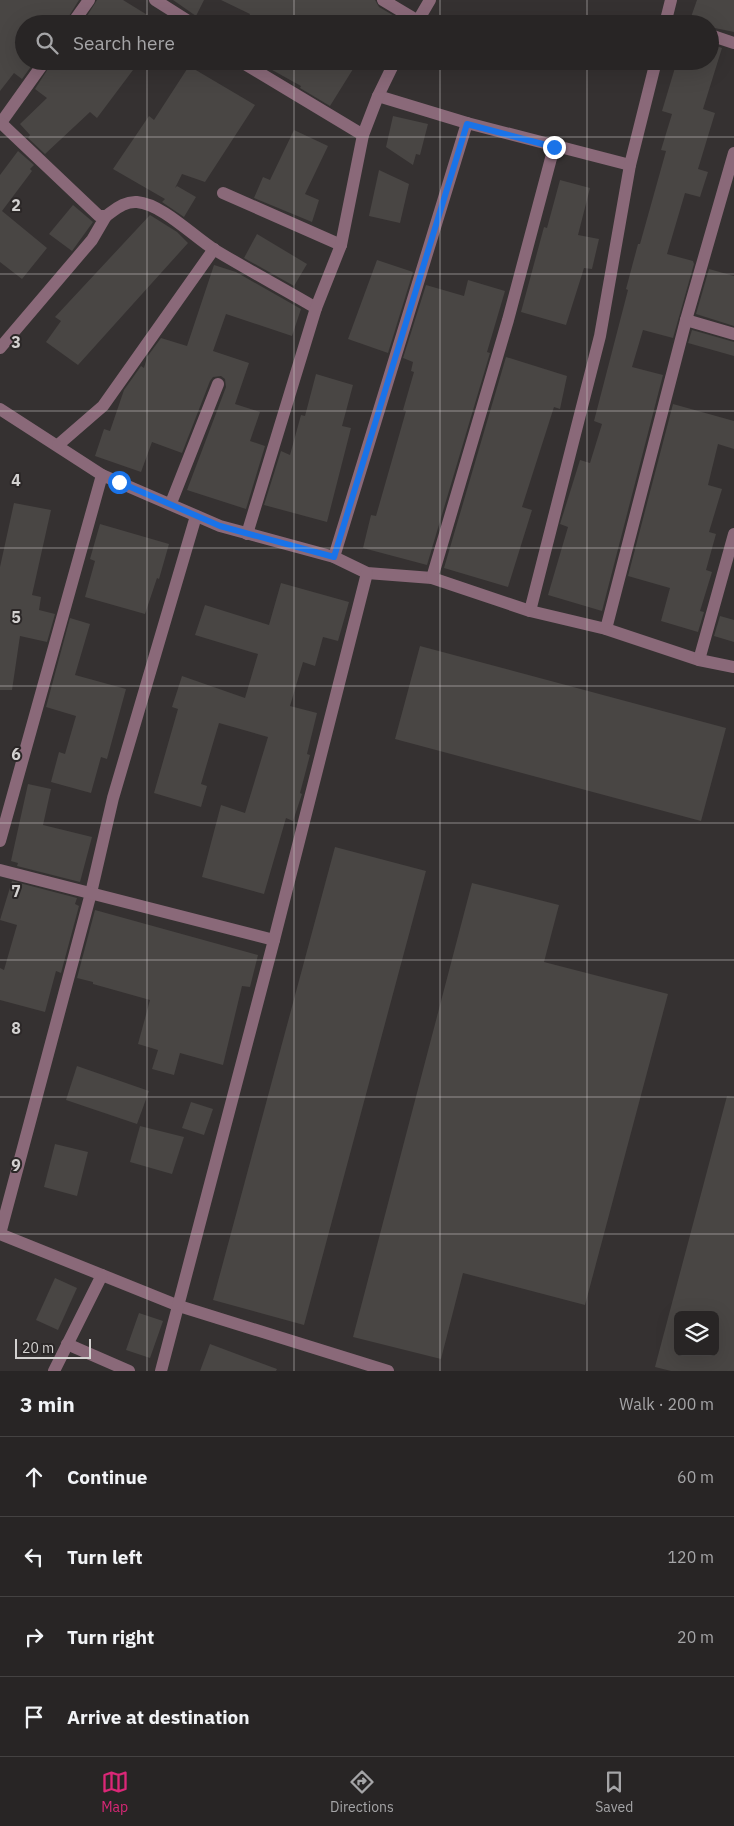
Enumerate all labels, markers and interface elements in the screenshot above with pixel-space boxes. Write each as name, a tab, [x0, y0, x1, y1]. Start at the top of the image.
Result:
search box	[15, 15, 719, 70]
icon: search	[33, 29, 61, 57]
text: Search here	[73, 31, 175, 55]
route end	[543, 136, 566, 159]
text: 2	[11, 195, 21, 215]
text: 3	[11, 332, 21, 352]
text: 4	[11, 470, 21, 490]
route start	[108, 471, 131, 494]
text: 5	[11, 607, 21, 627]
text: 6	[11, 744, 21, 764]
text: 7	[11, 881, 21, 901]
text: 8	[11, 1018, 21, 1038]
text: 9	[11, 1155, 21, 1175]
map controls	[674, 1311, 719, 1356]
button: layers	[674, 1311, 719, 1356]
scale bar	[15, 1336, 91, 1359]
text: 20 m	[22, 1339, 54, 1357]
text: 3 min	[20, 1390, 75, 1418]
text: Walk · 200 m	[619, 1394, 714, 1414]
icon: ahead	[20, 1463, 48, 1491]
text: Continue	[67, 1465, 147, 1489]
text: 60 m	[677, 1467, 714, 1487]
icon: left	[20, 1543, 48, 1571]
text: Turn left	[67, 1545, 143, 1569]
text: 120 m	[667, 1547, 714, 1567]
icon: right	[20, 1623, 48, 1651]
text: Turn right	[67, 1625, 154, 1649]
text: 20 m	[677, 1627, 714, 1647]
icon: arrive	[20, 1703, 48, 1731]
text: Arrive at destination	[67, 1705, 250, 1729]
tab: Map	[101, 1768, 129, 1816]
tab: Directions	[330, 1768, 394, 1816]
tab: Saved	[595, 1768, 633, 1816]

